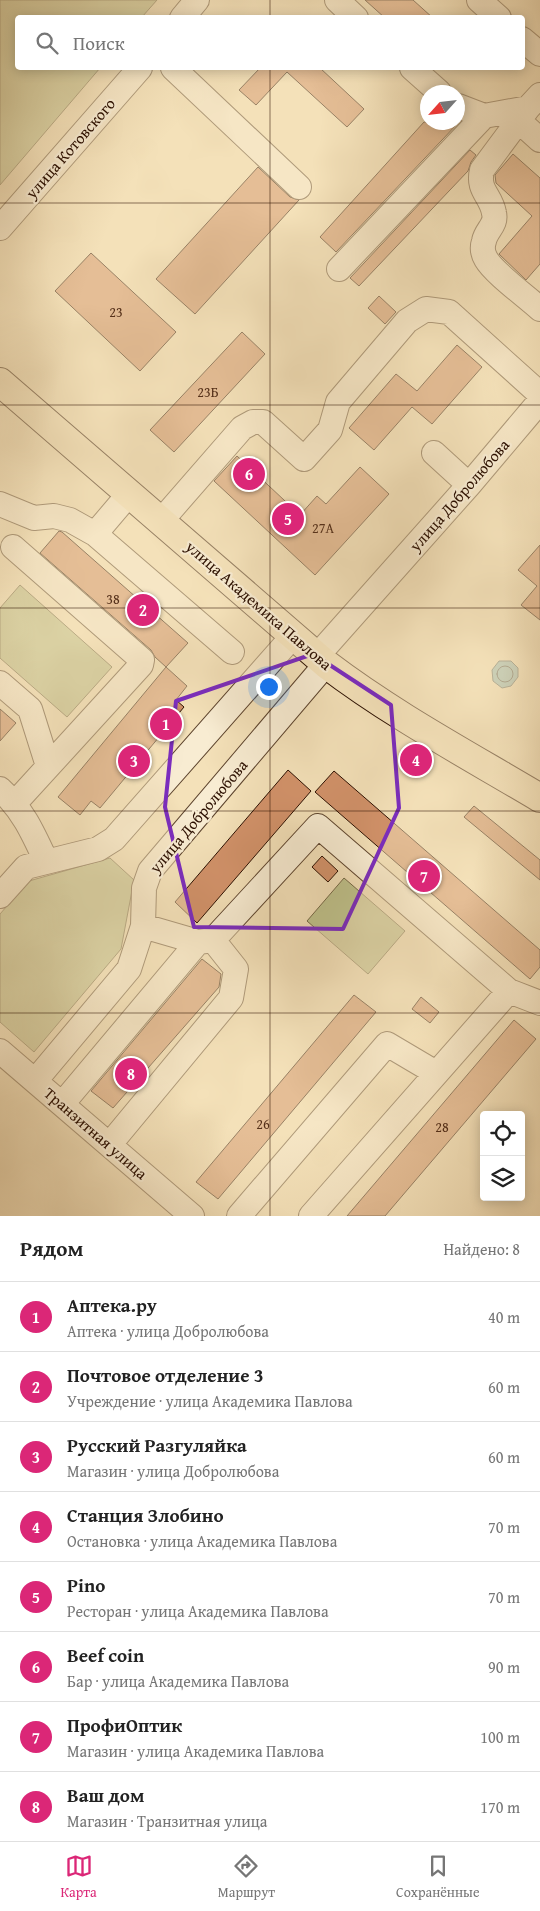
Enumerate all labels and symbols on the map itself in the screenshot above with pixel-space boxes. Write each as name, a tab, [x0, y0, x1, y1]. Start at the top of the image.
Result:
north arrow	[420, 85, 465, 130]
street label: улица Котовского	[19, 92, 121, 205]
house number: 23	[109, 302, 123, 322]
house number: 23Б	[197, 382, 219, 402]
street label: улица Добролюбова	[403, 433, 515, 557]
pin: 6	[233, 455, 265, 493]
pin: 5	[272, 500, 304, 538]
house number: 27А	[312, 518, 334, 538]
street label: улица Академика Павлова	[180, 534, 338, 676]
house number: 38	[106, 589, 120, 609]
pin: 2	[127, 591, 159, 629]
your location	[256, 674, 282, 700]
pin: 1	[150, 705, 182, 743]
pin: 4	[400, 741, 432, 779]
pin: 3	[118, 742, 150, 780]
street label: улица Добролюбова	[142, 754, 253, 879]
pin: 7	[408, 857, 440, 895]
pin: 8	[115, 1055, 147, 1093]
street label: Транзитная улица	[39, 1081, 153, 1185]
house number: 26	[256, 1114, 270, 1134]
house number: 28	[435, 1117, 449, 1137]

